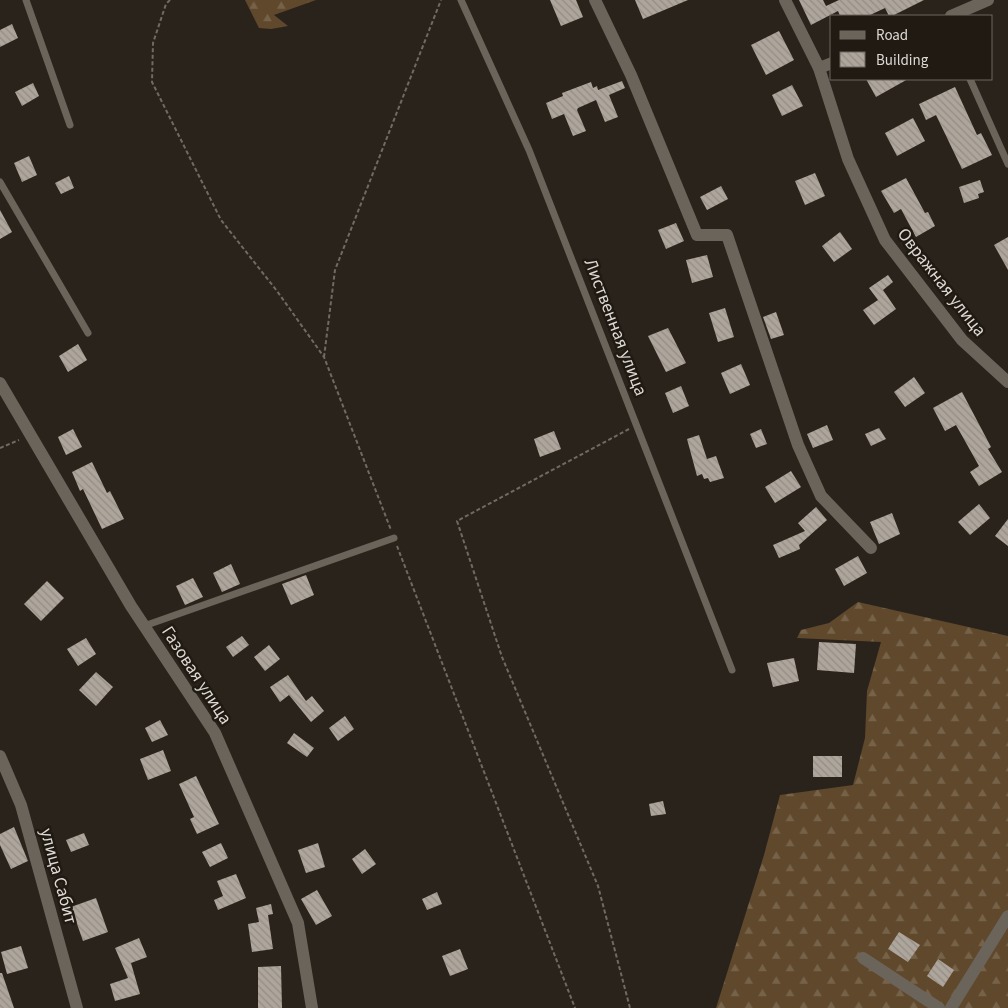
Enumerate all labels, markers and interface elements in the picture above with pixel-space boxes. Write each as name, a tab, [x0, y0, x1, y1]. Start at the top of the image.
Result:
legend	[830, 15, 993, 80]
text: Road	[876, 25, 908, 46]
text: Building	[876, 50, 929, 71]
street label: Овражная улица	[891, 223, 992, 342]
street label: Лиственная улица	[578, 255, 653, 399]
street label: Газовая улица	[155, 621, 238, 729]
street label: улица Сабит	[34, 825, 83, 927]

